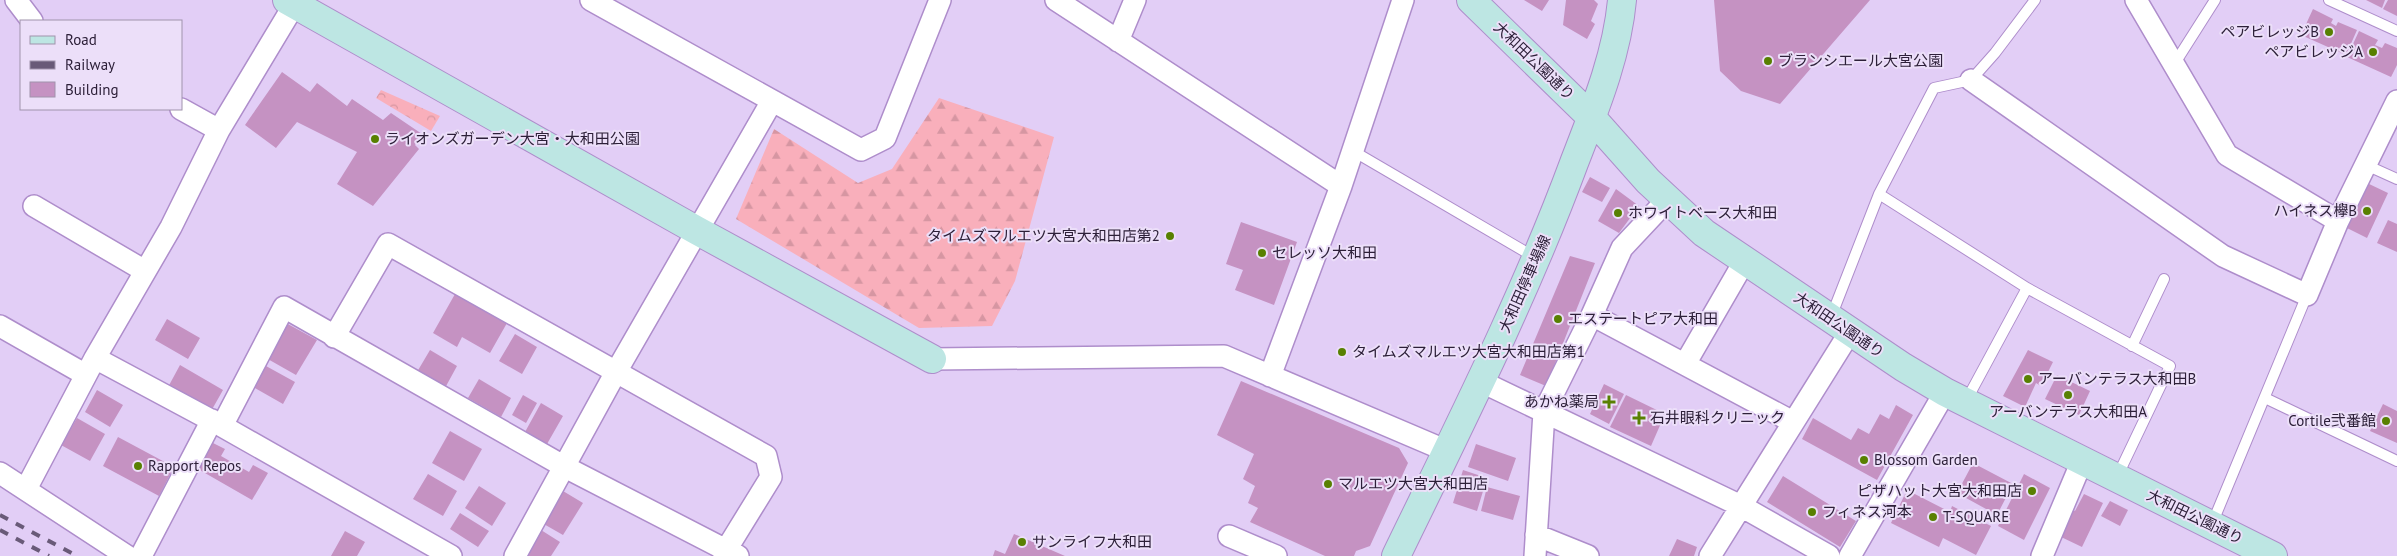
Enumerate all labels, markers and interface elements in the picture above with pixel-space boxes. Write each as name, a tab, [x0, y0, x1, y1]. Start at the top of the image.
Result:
street label: 大和田公園通り	[1490, 17, 1579, 104]
legend	[20, 20, 182, 110]
place label: ペアビレッジB	[2220, 22, 2319, 41]
marker: ペアビレッジB	[2323, 26, 2335, 38]
text: Road	[65, 30, 97, 49]
place label: ペアビレッジA	[2264, 42, 2363, 61]
marker: ペアビレッジA	[2367, 46, 2379, 58]
place label: ブランシエール大宮公園	[1778, 51, 1943, 70]
text: Railway	[65, 55, 115, 74]
marker: ブランシエール大宮公園	[1762, 55, 1774, 67]
text: Building	[65, 80, 119, 99]
place label: ライオンズガーデン大宮・大和田公園	[385, 129, 640, 148]
marker: ライオンズガーデン大宮・大和田公園	[369, 133, 381, 145]
place label: ハイネス欅B	[2274, 201, 2357, 220]
place label: ホワイトベース大和田	[1628, 203, 1777, 222]
marker: ハイネス欅B	[2361, 205, 2373, 217]
marker: ホワイトベース大和田	[1612, 207, 1624, 219]
place label: タイムズマルエツ大宮大和田店第2	[927, 226, 1160, 245]
marker: タイムズマルエツ大宮大和田店第2	[1164, 230, 1176, 242]
street label: 大和田停車場線	[1495, 232, 1555, 336]
place label: セレッソ大和田	[1272, 243, 1377, 262]
marker: セレッソ大和田	[1256, 247, 1268, 259]
street label: 大和田公園通り	[1790, 287, 1888, 362]
place label: エステートピア大和田	[1568, 309, 1718, 328]
marker: エステートピア大和田	[1552, 313, 1564, 325]
place label: タイムズマルエツ大宮大和田店第1	[1352, 342, 1585, 361]
marker: タイムズマルエツ大宮大和田店第1	[1336, 346, 1348, 358]
place label: アーバンテラス大和田B	[2038, 369, 2196, 388]
marker: アーバンテラス大和田B	[2022, 373, 2034, 385]
marker: アーバンテラス大和田A	[2062, 389, 2074, 401]
place label: あかね薬局	[1524, 392, 1599, 411]
marker: あかね薬局	[1603, 396, 1615, 408]
place label: アーバンテラス大和田A	[1989, 402, 2147, 421]
place label: 石井眼科クリニック	[1650, 408, 1785, 427]
marker: 石井眼科クリニック	[1632, 411, 1646, 425]
place label: Cortile弐番館	[2288, 411, 2376, 430]
marker: Cortile弐番館	[2380, 415, 2392, 427]
place label: Blossom Garden	[1874, 450, 1978, 469]
marker: Blossom Garden	[1858, 454, 1870, 466]
place label: Rapport Repos	[148, 456, 241, 475]
marker: Rapport Repos	[132, 460, 144, 472]
place label: マルエツ大宮大和田店	[1338, 474, 1488, 493]
marker: マルエツ大宮大和田店	[1322, 478, 1334, 490]
place label: ピザハット大宮大和田店	[1857, 481, 2022, 500]
marker: ピザハット大宮大和田店	[2026, 485, 2038, 497]
street label: 大和田公園通り	[2144, 485, 2247, 548]
place label: フィネス河本	[1822, 502, 1912, 521]
marker: フィネス河本	[1806, 506, 1818, 518]
place label: T-SQUARE	[1943, 507, 2009, 526]
marker: T-SQUARE	[1927, 511, 1939, 523]
place label: サンライフ大和田	[1032, 532, 1152, 551]
marker: サンライフ大和田	[1016, 536, 1028, 548]

